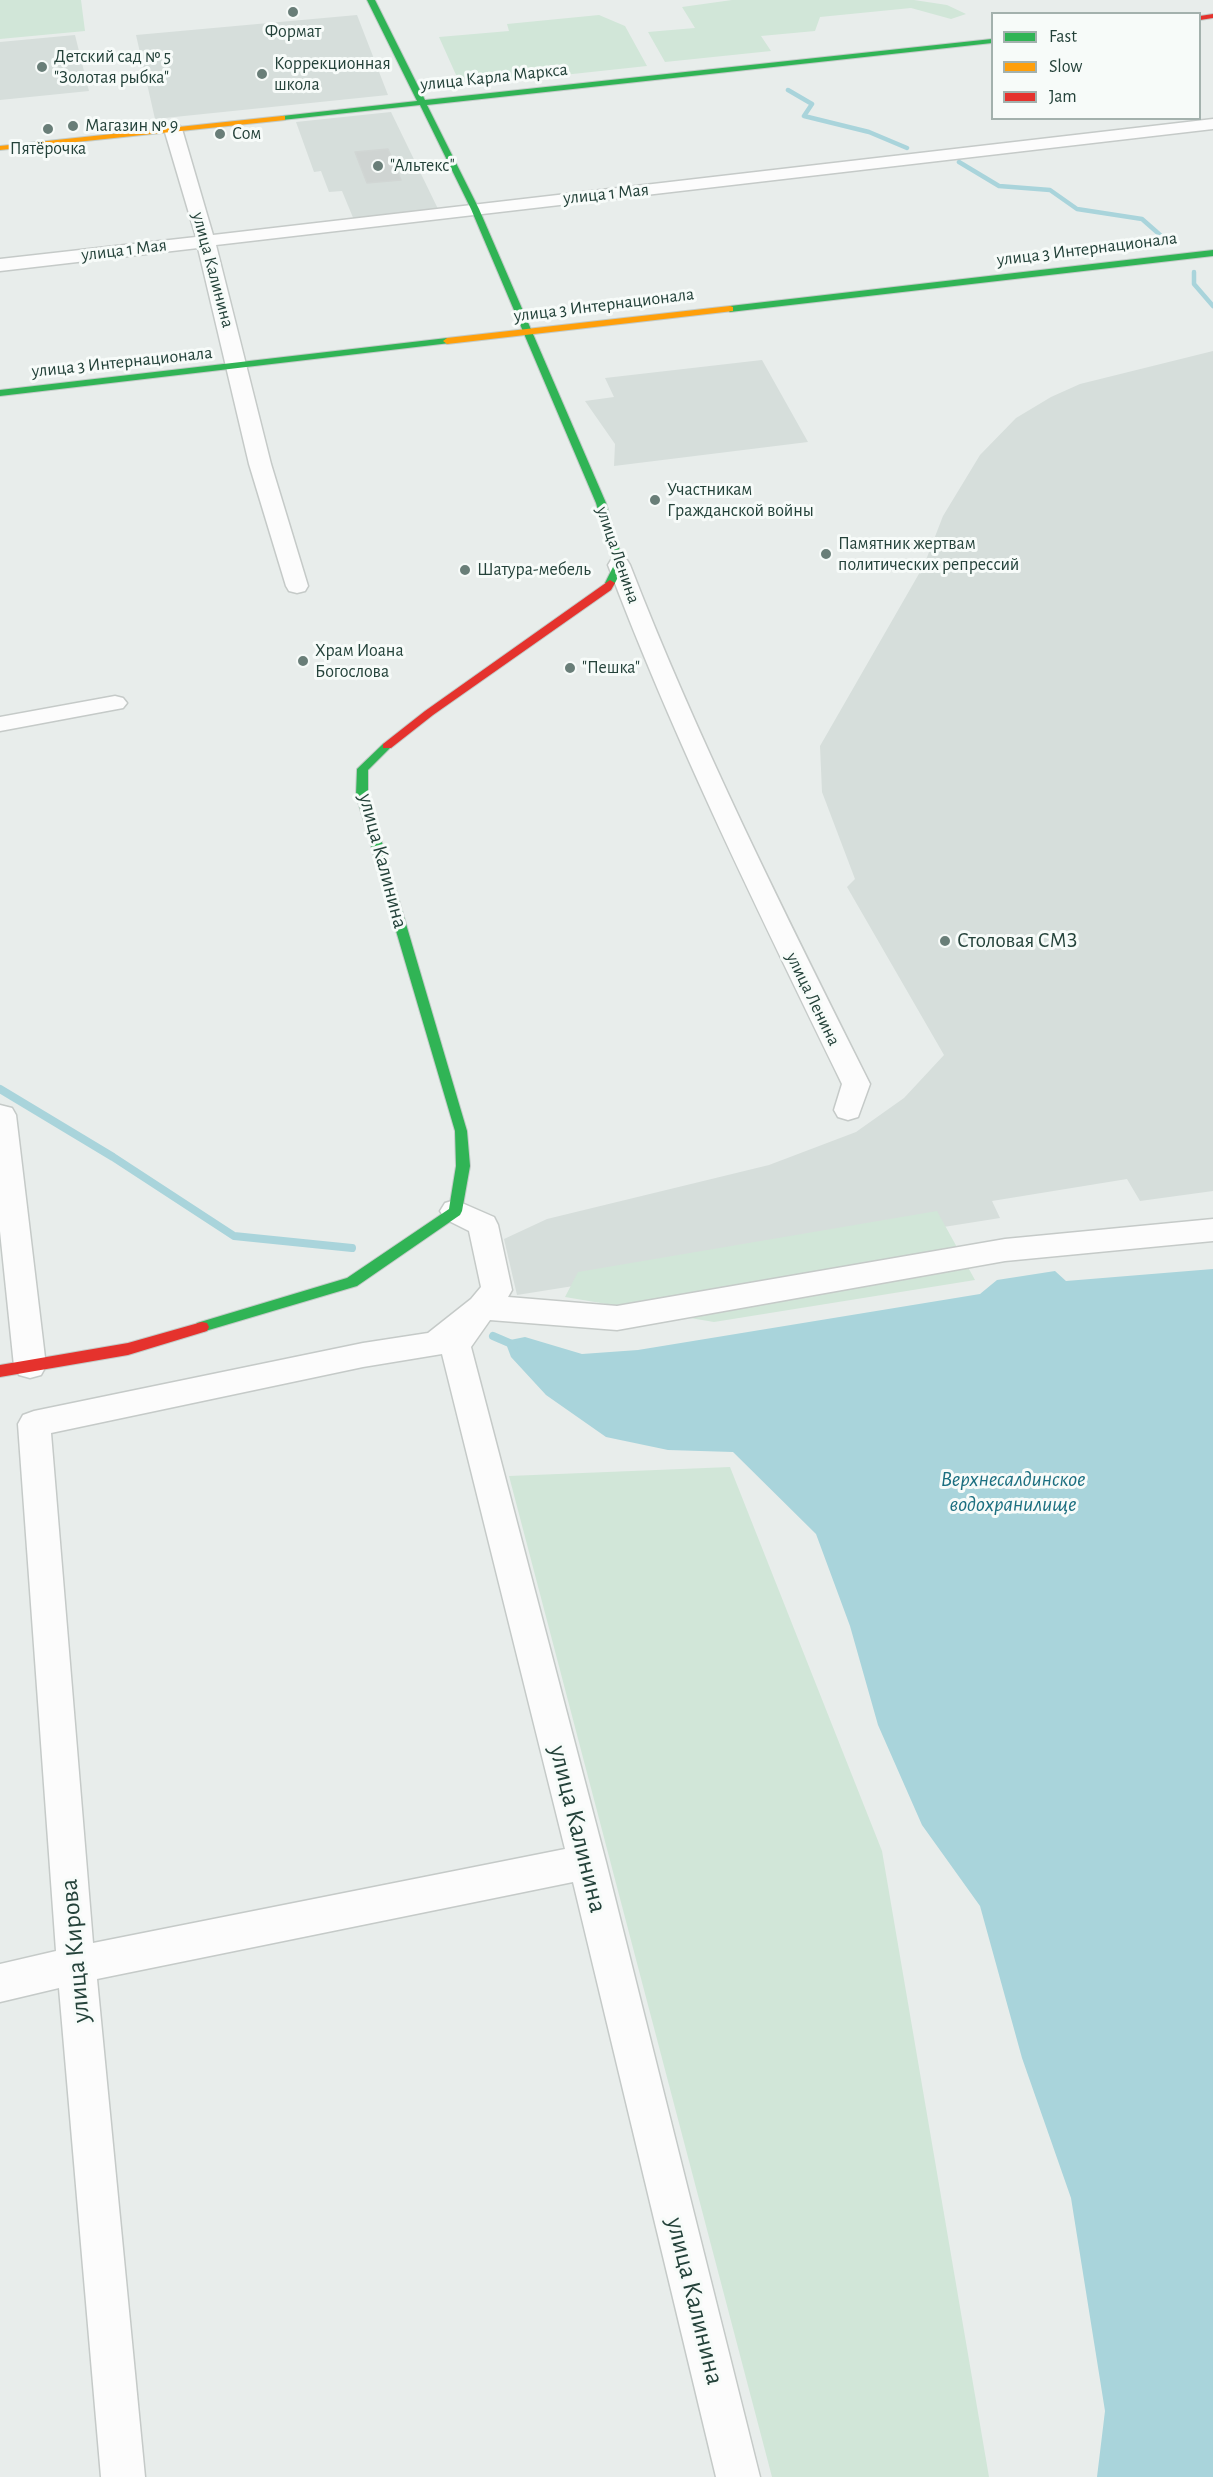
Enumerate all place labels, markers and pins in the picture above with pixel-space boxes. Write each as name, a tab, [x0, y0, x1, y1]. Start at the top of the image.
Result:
marker: Формат	[286, 5, 300, 19]
place label: Формат	[265, 21, 321, 43]
place label: Детский сад № 5 "Золотая рыбка"	[54, 46, 171, 88]
place label: Коррекционная школа	[274, 53, 391, 96]
marker: Детский сад № 5 "Золотая рыбка"	[35, 60, 49, 74]
marker: Коррекционная школа	[255, 67, 269, 81]
place label: Магазин № 9	[85, 115, 178, 137]
marker: Магазин № 9	[66, 119, 80, 133]
marker: Пятёрочка	[41, 122, 55, 136]
place label: Сом	[232, 123, 261, 145]
marker: Сом	[213, 127, 227, 141]
place label: Пятёрочка	[10, 138, 86, 160]
place label: "Альтекс"	[390, 155, 455, 177]
marker: "Альтекс"	[371, 159, 385, 173]
place label: Участникам Гражданской войны	[667, 479, 814, 522]
marker: Участникам Гражданской войны	[648, 493, 662, 507]
place label: Памятник жертвам политических репрессий	[838, 533, 1019, 576]
marker: Памятник жертвам политических репрессий	[819, 547, 833, 561]
place label: Шатура-мебель	[477, 559, 591, 581]
marker: Шатура-мебель	[458, 563, 472, 577]
place label: Храм Иоана Богослова	[315, 640, 404, 682]
marker: Храм Иоана Богослова	[296, 654, 310, 668]
place label: "Пешка"	[582, 657, 640, 679]
marker: "Пешка"	[563, 661, 577, 675]
place label: Столовая СМЗ	[957, 928, 1078, 954]
marker: Столовая СМЗ	[938, 934, 952, 948]

